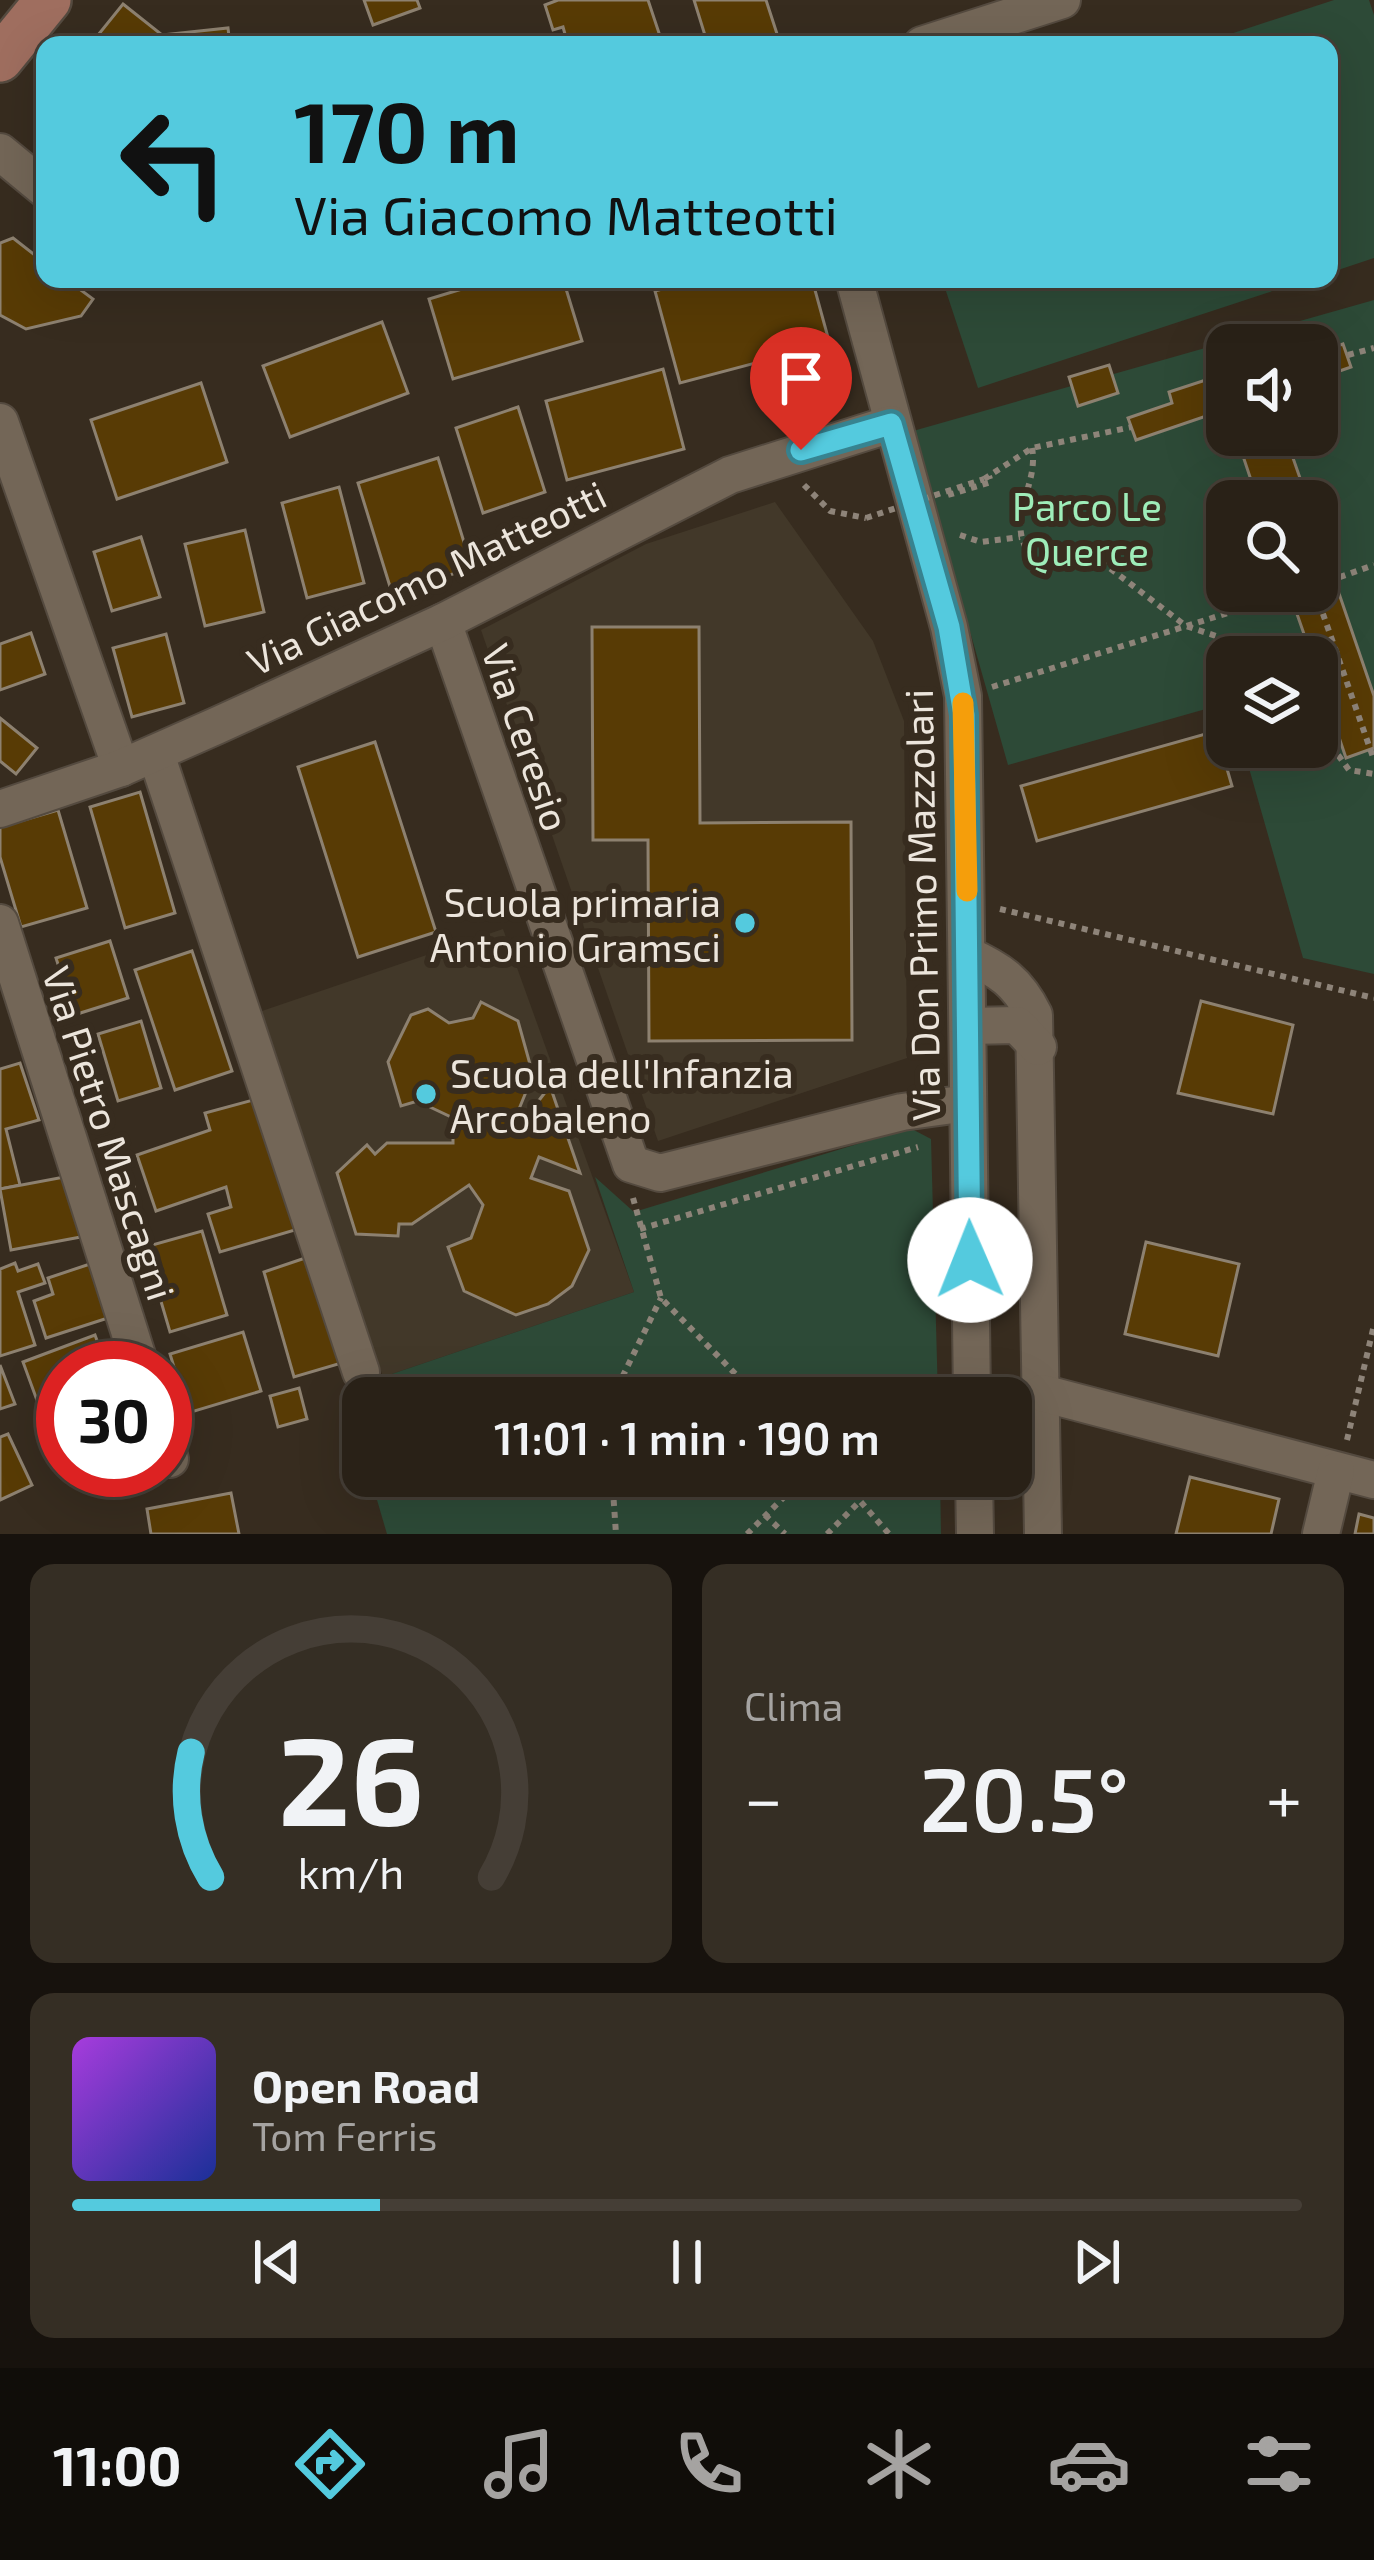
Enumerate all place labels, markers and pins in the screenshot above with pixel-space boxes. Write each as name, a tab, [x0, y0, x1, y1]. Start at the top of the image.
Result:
pin	[750, 327, 852, 450]
place label: Scuola primaria Antonio Gramsci	[430, 878, 721, 970]
marker: Scuola primaria Antonio Gramsci	[732, 910, 758, 936]
place label: Scuola dell'Infanzia Arcobaleno	[450, 1049, 794, 1141]
marker: Scuola dell'Infanzia Arcobaleno	[413, 1081, 439, 1107]

